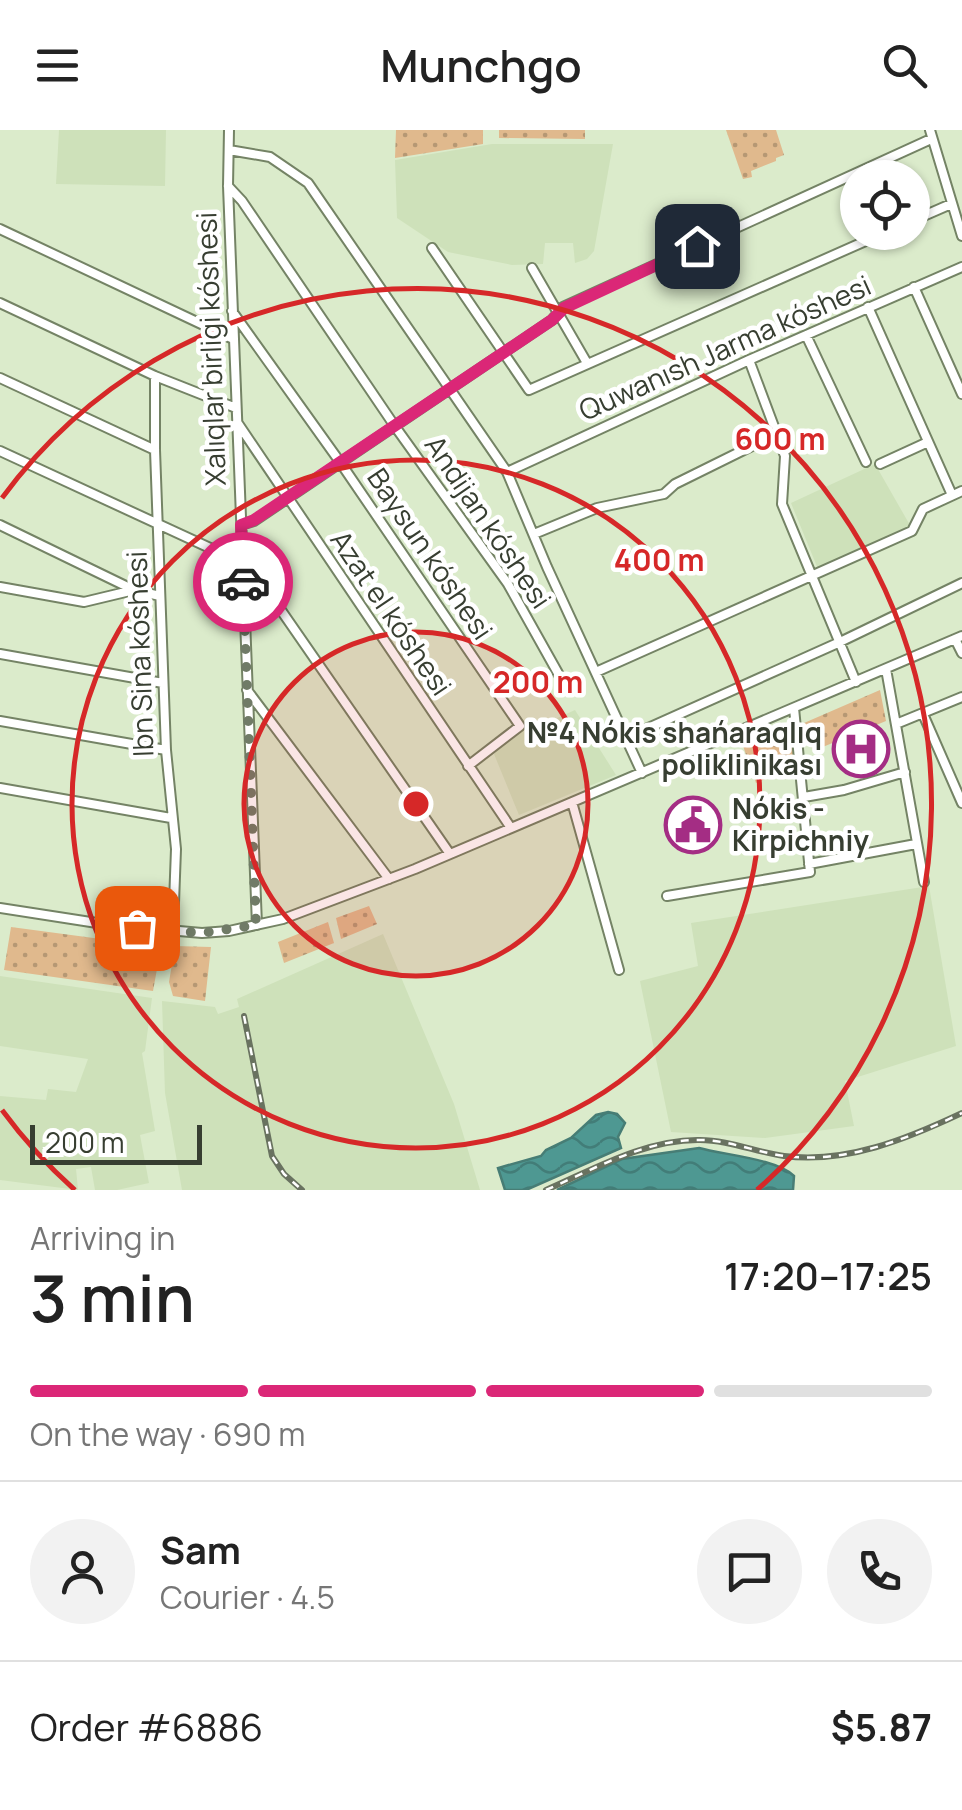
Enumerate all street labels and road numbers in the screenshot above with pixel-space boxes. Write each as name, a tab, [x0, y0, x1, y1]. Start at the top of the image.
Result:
street label: Xalıqlar birligi kóshesi	[186, 211, 234, 487]
street label: Quwanısh Jarma kóshesi	[573, 266, 877, 429]
street label: Andijan kóshesi	[417, 427, 561, 615]
street label: Baysun kóshesi	[359, 460, 502, 647]
street label: Azat el kóshesi	[323, 522, 461, 702]
street label: Ibn Sina kóshesi	[116, 550, 162, 758]

